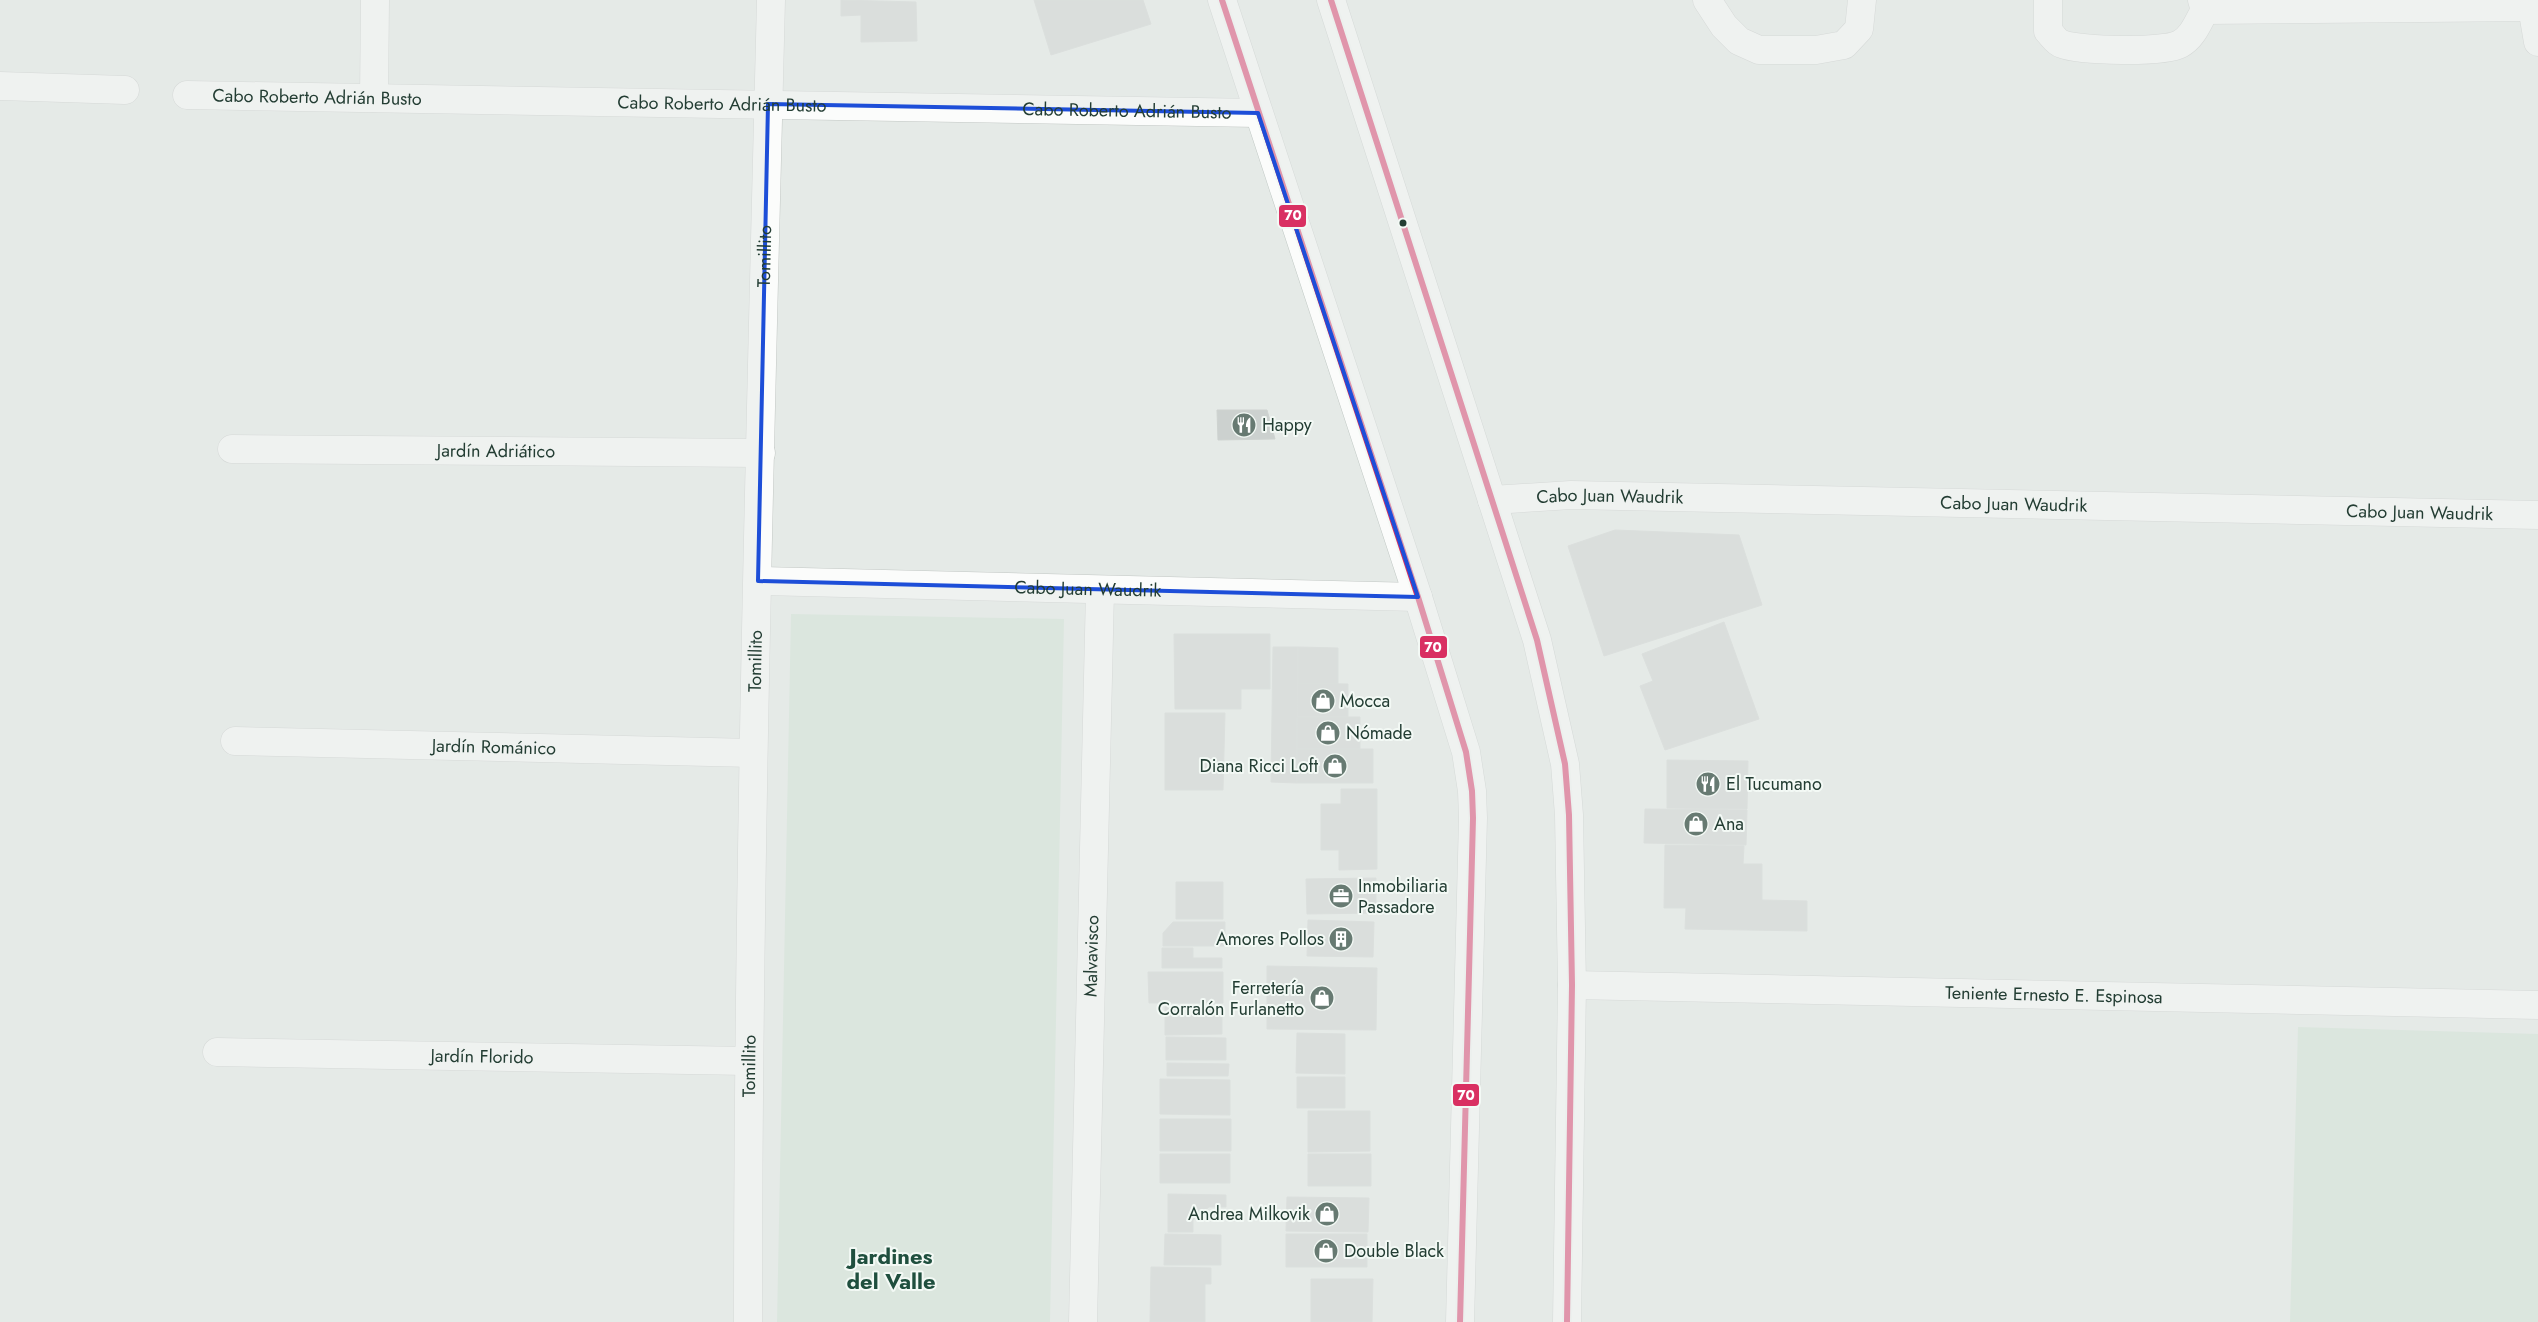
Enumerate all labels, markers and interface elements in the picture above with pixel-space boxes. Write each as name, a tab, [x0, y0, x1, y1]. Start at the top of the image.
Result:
street label: Cabo Roberto Adrián Busto	[212, 82, 422, 112]
street label: Cabo Roberto Adrián Busto	[617, 89, 827, 119]
street label: Cabo Roberto Adrián Busto	[1022, 96, 1232, 126]
line badge: 70	[1278, 204, 1307, 228]
text: 70	[1284, 205, 1302, 225]
unlabelled marker	[1398, 218, 1408, 228]
street label: Tomillito	[751, 225, 778, 288]
restaurant icon: Happy	[1231, 412, 1257, 438]
place label: Happy	[1262, 412, 1312, 438]
street label: Jardín Adriático	[435, 438, 555, 464]
street label: Cabo Juan Waudrik	[1536, 482, 1684, 510]
street label: Cabo Juan Waudrik	[1940, 490, 2088, 519]
street label: Cabo Juan Waudrik	[2346, 498, 2494, 527]
street label: Cabo Juan Waudrik	[1014, 574, 1162, 604]
street label: Tomillito	[742, 629, 769, 692]
line badge: 70	[1419, 635, 1448, 659]
text: 70	[1424, 637, 1442, 657]
shop icon: Mocca	[1310, 688, 1336, 714]
place label: Mocca	[1340, 688, 1390, 714]
shop icon: Nómade	[1315, 720, 1341, 746]
place label: Nómade	[1346, 720, 1412, 746]
street label: Jardín Románico	[430, 733, 557, 761]
place label: Diana Ricci Loft	[1199, 753, 1319, 779]
shop icon: Diana Ricci Loft	[1322, 753, 1348, 779]
restaurant icon: El Tucumano	[1695, 771, 1721, 797]
place label: El Tucumano	[1726, 771, 1822, 797]
shop icon: Ana	[1683, 811, 1709, 837]
place label: Ana	[1714, 811, 1744, 837]
place label: Inmobiliaria Passadore	[1358, 873, 1448, 920]
office icon: Inmobiliaria Passadore	[1328, 883, 1354, 909]
street label: Malvavisco	[1078, 915, 1105, 997]
place label: Amores Pollos	[1216, 926, 1324, 952]
building icon: Amores Pollos	[1328, 926, 1354, 952]
place label: Ferretería Corralón Furlanetto	[1158, 975, 1304, 1022]
street label: Teniente Ernesto E. Espinosa	[1945, 980, 2163, 1010]
shop icon: Ferretería Corralón Furlanetto	[1309, 985, 1335, 1011]
street label: Tomillito	[736, 1035, 763, 1097]
street label: Jardín Florido	[428, 1043, 534, 1070]
line badge: 70	[1452, 1083, 1480, 1107]
text: 70	[1457, 1085, 1475, 1105]
place label: Andrea Milkovik	[1188, 1201, 1310, 1227]
shop icon: Andrea Milkovik	[1314, 1201, 1340, 1227]
shop icon: Double Black	[1313, 1238, 1339, 1264]
place label: Double Black	[1344, 1238, 1444, 1264]
district label: Jardines del Valle	[845, 1240, 936, 1297]

